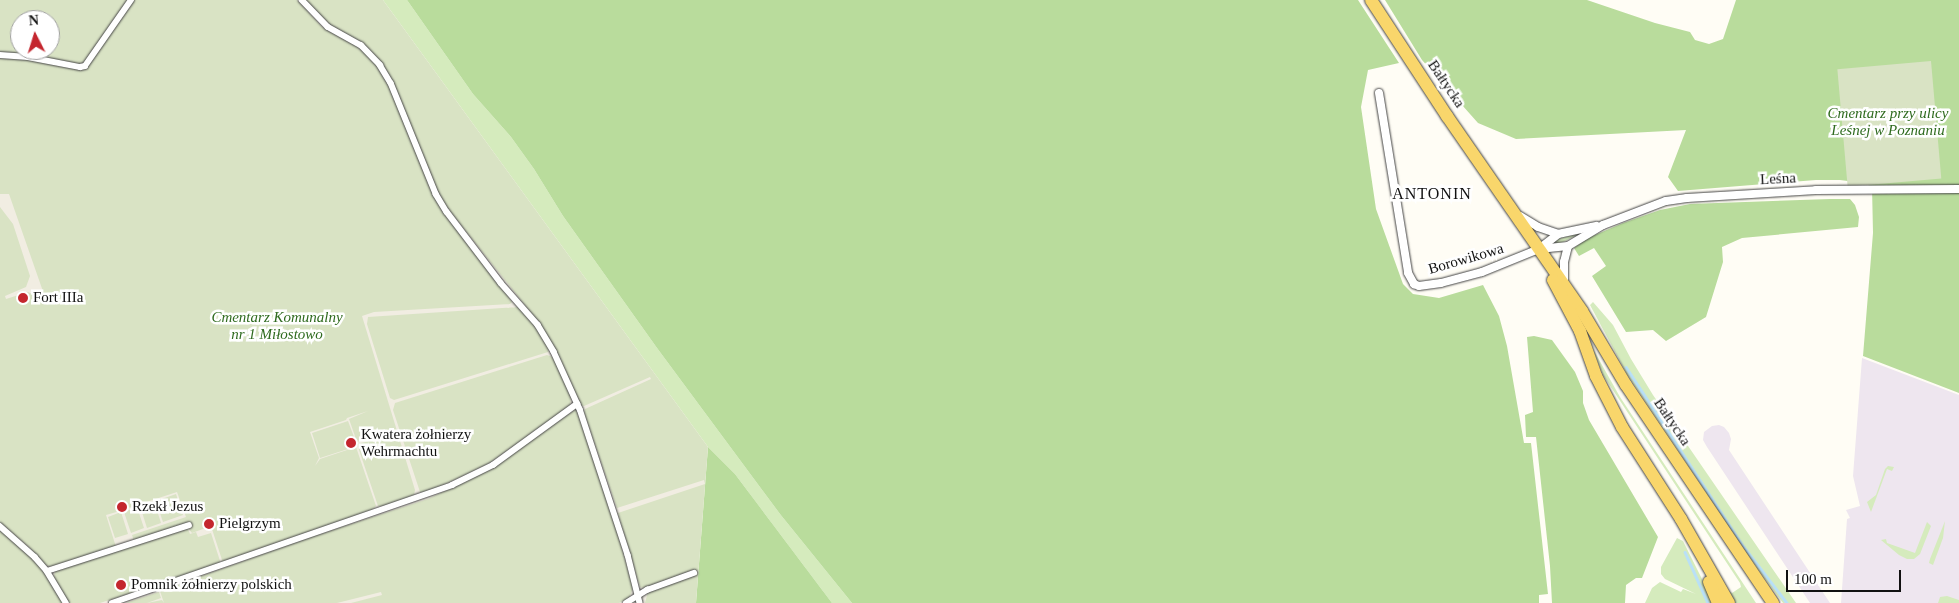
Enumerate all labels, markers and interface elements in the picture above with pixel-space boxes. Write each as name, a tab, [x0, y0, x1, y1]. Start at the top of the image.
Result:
north arrow	[10, 10, 60, 60]
text: N	[28, 13, 39, 28]
street label: Bałtycka	[1424, 57, 1468, 111]
park label: Cmentarz przy ulicy Leśnej w Poznaniu	[1828, 104, 1948, 139]
street label: Leśna	[1760, 169, 1796, 189]
district label: ANTONIN	[1391, 184, 1473, 204]
street label: Borowikowa	[1426, 240, 1506, 278]
place label: Fort IIIa	[33, 289, 83, 307]
marker: Fort IIIa	[17, 292, 29, 304]
park label: Cmentarz Komunalny nr 1 Miłostowo	[211, 308, 343, 343]
street label: Bałtycka	[1650, 395, 1694, 449]
place label: Kwatera żołnierzy Wehrmachtu	[361, 425, 471, 460]
marker: Kwatera żołnierzy Wehrmachtu	[345, 437, 357, 449]
place label: Rzekł Jezus	[132, 498, 203, 516]
marker: Rzekł Jezus	[116, 501, 128, 513]
place label: Pielgrzym	[219, 515, 281, 533]
marker: Pielgrzym	[203, 518, 215, 530]
scale bar	[1789, 560, 1904, 592]
text: 100 m	[1794, 571, 1832, 587]
place label: Pomnik żołnierzy polskich	[131, 576, 292, 594]
marker: Pomnik żołnierzy polskich	[115, 579, 127, 591]

